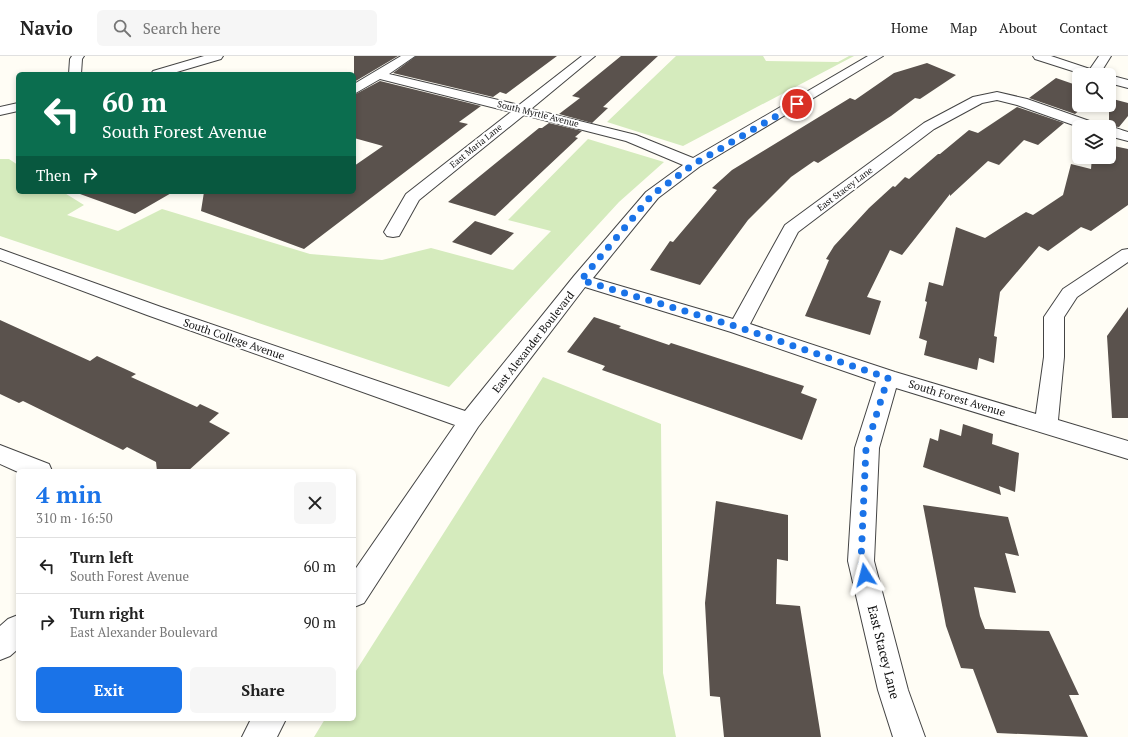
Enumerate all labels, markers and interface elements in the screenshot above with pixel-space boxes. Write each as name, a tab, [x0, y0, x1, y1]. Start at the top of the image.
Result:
search box	[97, 10, 377, 46]
text: Navio	[20, 15, 73, 40]
icon: search	[111, 17, 133, 39]
text: Search here	[143, 18, 221, 38]
text: Home	[891, 18, 928, 37]
text: Map	[950, 18, 977, 37]
text: About	[999, 18, 1037, 37]
text: Contact	[1059, 18, 1108, 37]
map controls	[1072, 68, 1116, 164]
button: search	[1072, 68, 1116, 112]
text: 60 m	[102, 83, 167, 120]
pin	[780, 87, 814, 121]
icon: left	[36, 88, 88, 140]
icon: arrive	[786, 93, 808, 115]
street label: South Myrtle Avenue	[496, 98, 580, 130]
text: South Forest Avenue	[102, 119, 267, 143]
button: layers	[1072, 120, 1116, 164]
street label: East Maria Lane	[447, 121, 505, 171]
icon: right	[79, 164, 101, 186]
street label: East Stacey Lane	[815, 164, 876, 214]
text: Then	[36, 165, 71, 185]
street label: East Alexander Boulevard	[489, 288, 577, 396]
street label: South College Avenue	[181, 315, 287, 363]
street label: South Forest Avenue	[907, 377, 1008, 420]
text: 4 min	[36, 478, 102, 510]
button: close	[294, 482, 336, 524]
text: 310 m · 16:50	[36, 509, 113, 527]
text: Turn left	[70, 547, 134, 567]
position arrow	[844, 554, 886, 596]
icon: left	[36, 555, 58, 577]
text: 60 m	[303, 556, 336, 576]
text: South Forest Avenue	[70, 567, 189, 585]
text: Turn right	[70, 603, 145, 623]
street label: East Stacey Lane	[864, 603, 904, 701]
icon: right	[36, 611, 58, 633]
text: 90 m	[303, 612, 336, 632]
text: East Alexander Boulevard	[70, 623, 218, 641]
button: Exit	[36, 667, 182, 713]
button: Share	[190, 667, 336, 713]

